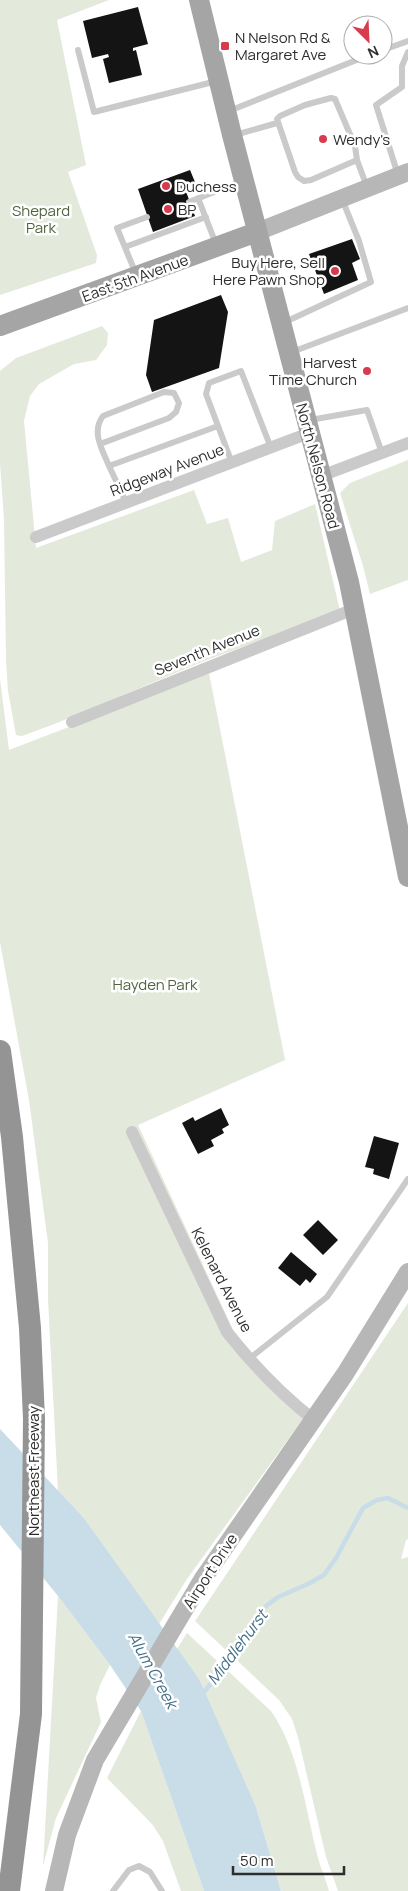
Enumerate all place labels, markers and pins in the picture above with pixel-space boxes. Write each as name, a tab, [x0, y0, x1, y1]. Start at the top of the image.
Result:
place label: N Nelson Rd & Margaret Ave	[235, 27, 331, 65]
marker: N Nelson Rd & Margaret Ave	[219, 40, 231, 52]
place label: Wendy's	[333, 129, 390, 150]
marker: Wendy's	[317, 133, 329, 145]
place label: Duchess	[176, 176, 237, 197]
marker: Duchess	[160, 180, 172, 192]
place label: BP	[178, 199, 196, 220]
marker: BP	[162, 203, 174, 215]
place label: Buy Here, Sell Here Pawn Shop	[213, 252, 325, 290]
marker: Buy Here, Sell Here Pawn Shop	[329, 265, 341, 277]
place label: Harvest Time Church	[269, 352, 357, 390]
marker: Harvest Time Church	[361, 365, 373, 377]

